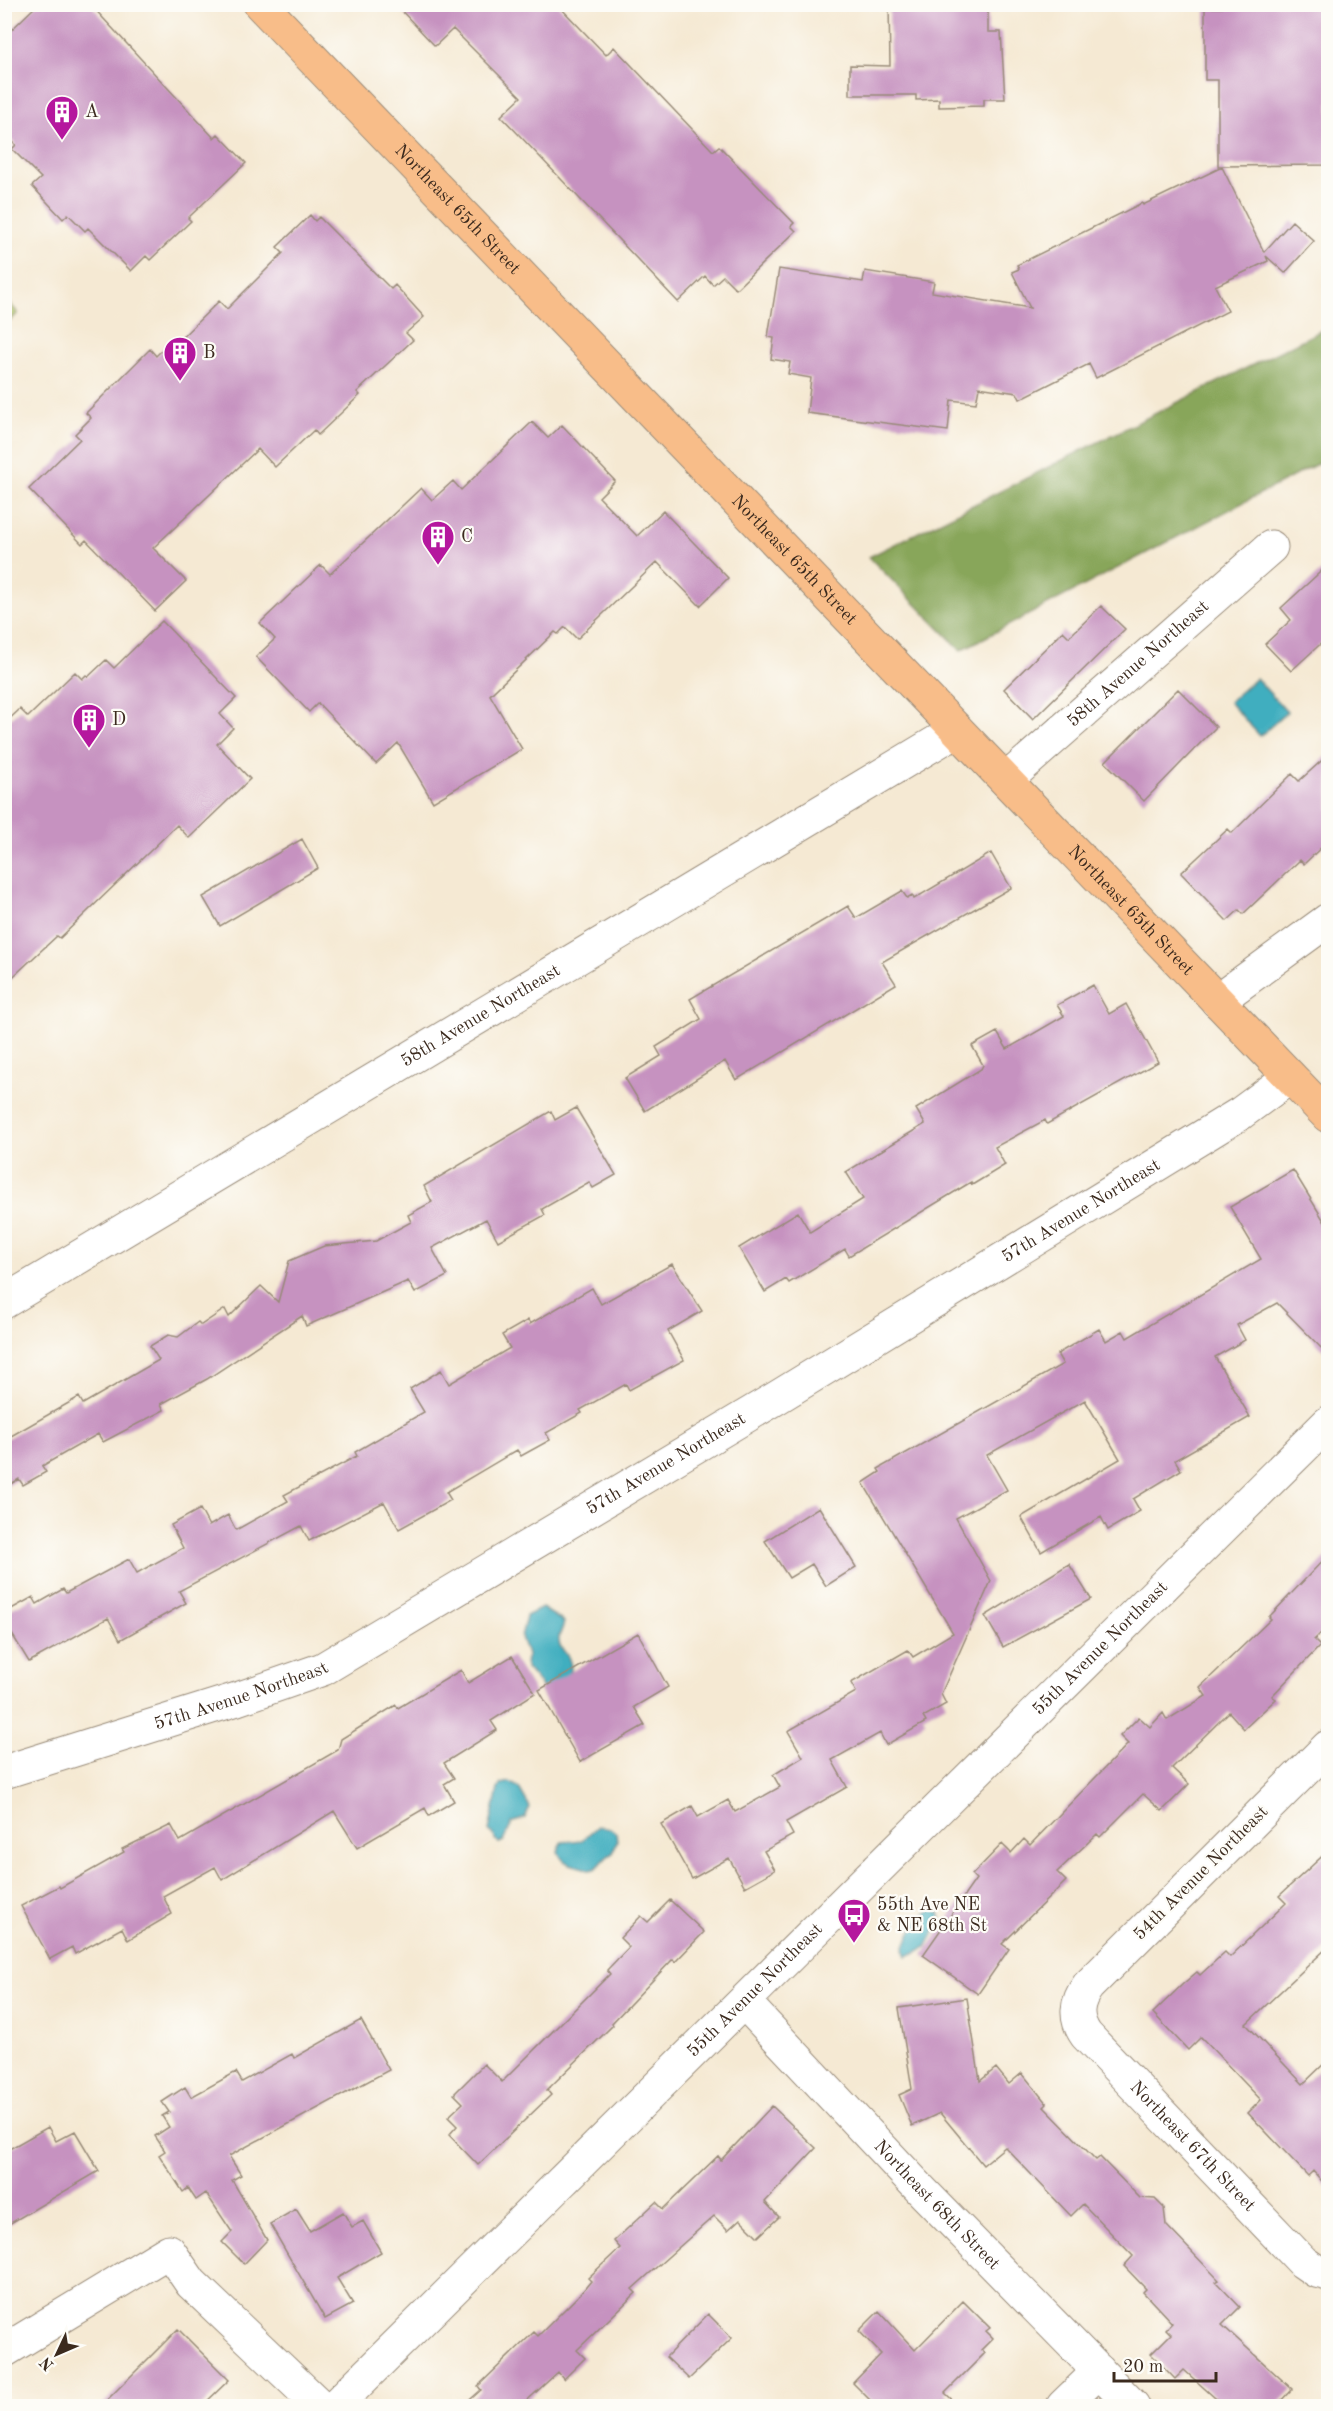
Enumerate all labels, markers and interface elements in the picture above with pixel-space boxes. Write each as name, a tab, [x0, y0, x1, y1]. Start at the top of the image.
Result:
building icon: A	[44, 94, 80, 141]
place label: A	[85, 103, 99, 121]
street label: Northeast 65th Street	[391, 141, 524, 278]
building icon: B	[162, 335, 198, 382]
place label: B	[203, 344, 215, 362]
street label: Northeast 65th Street	[728, 492, 860, 629]
building icon: C	[420, 519, 456, 566]
place label: C	[461, 528, 473, 546]
street label: 58th Avenue Northeast	[1064, 597, 1212, 731]
building icon: D	[71, 702, 107, 749]
place label: D	[112, 711, 126, 729]
street label: Northeast 65th Street	[1064, 842, 1197, 979]
street label: 58th Avenue Northeast	[398, 961, 563, 1070]
street label: 57th Avenue Northeast	[999, 1156, 1163, 1266]
street label: 57th Avenue Northeast	[583, 1409, 749, 1518]
street label: 55th Avenue Northeast	[1029, 1578, 1171, 1719]
street label: 57th Avenue Northeast	[152, 1659, 332, 1733]
street label: 54th Avenue Northeast	[1130, 1802, 1272, 1944]
place label: 55th Ave NE & NE 68th St	[877, 1896, 987, 1935]
bus stop icon: 55th Ave NE & NE 68th St	[836, 1897, 872, 1944]
street label: 55th Avenue Northeast	[684, 1920, 826, 2061]
street label: Northeast 67th Street	[1126, 2078, 1259, 2215]
street label: Northeast 68th Street	[870, 2137, 1003, 2273]
north arrow	[27, 2324, 87, 2384]
scale bar	[1114, 2345, 1216, 2383]
text: N	[37, 2353, 58, 2373]
text: 20 m	[1123, 2358, 1163, 2376]

